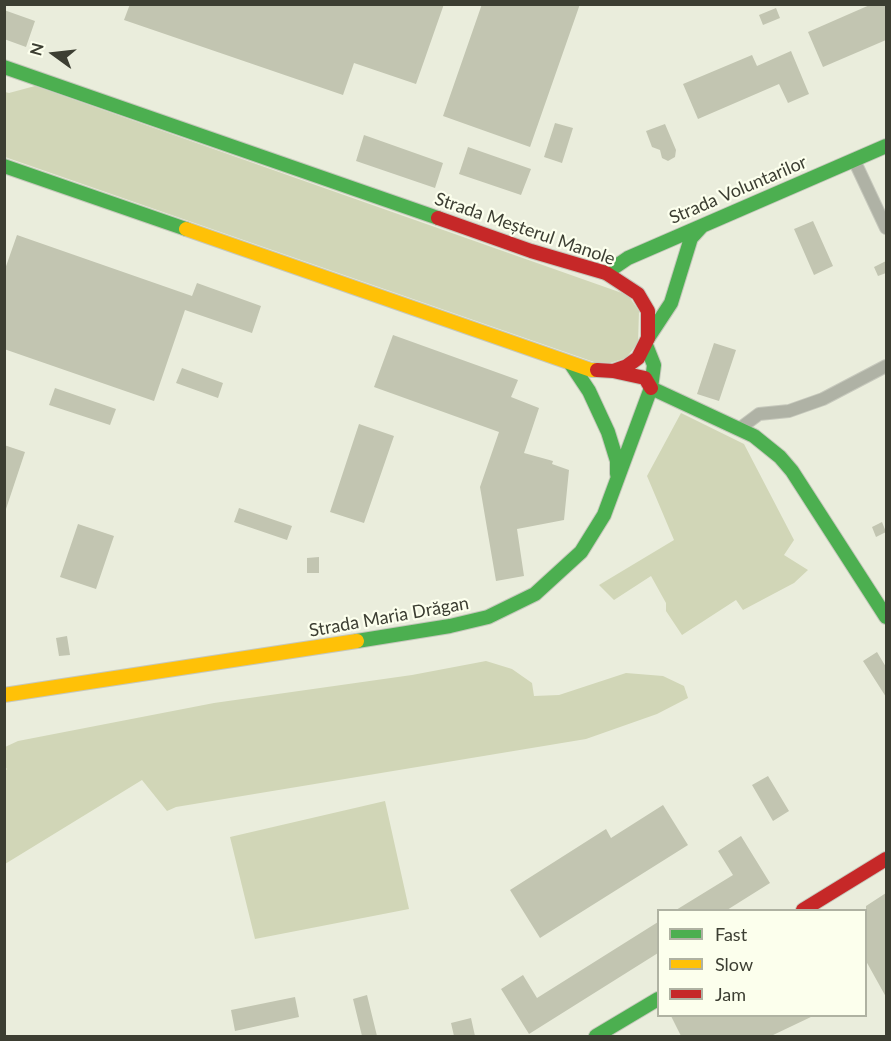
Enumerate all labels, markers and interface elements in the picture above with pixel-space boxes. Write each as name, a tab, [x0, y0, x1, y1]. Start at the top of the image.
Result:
north arrow	[24, 24, 84, 84]
text: N	[25, 41, 47, 58]
street label: Strada Voluntarilor	[666, 151, 810, 229]
street label: Strada Meșterul Manole	[432, 188, 618, 270]
street label: Strada Maria Drăgan	[307, 592, 471, 642]
legend	[657, 909, 867, 1017]
text: Fast	[715, 923, 747, 945]
text: Slow	[715, 953, 753, 975]
text: Jam	[715, 983, 746, 1005]

